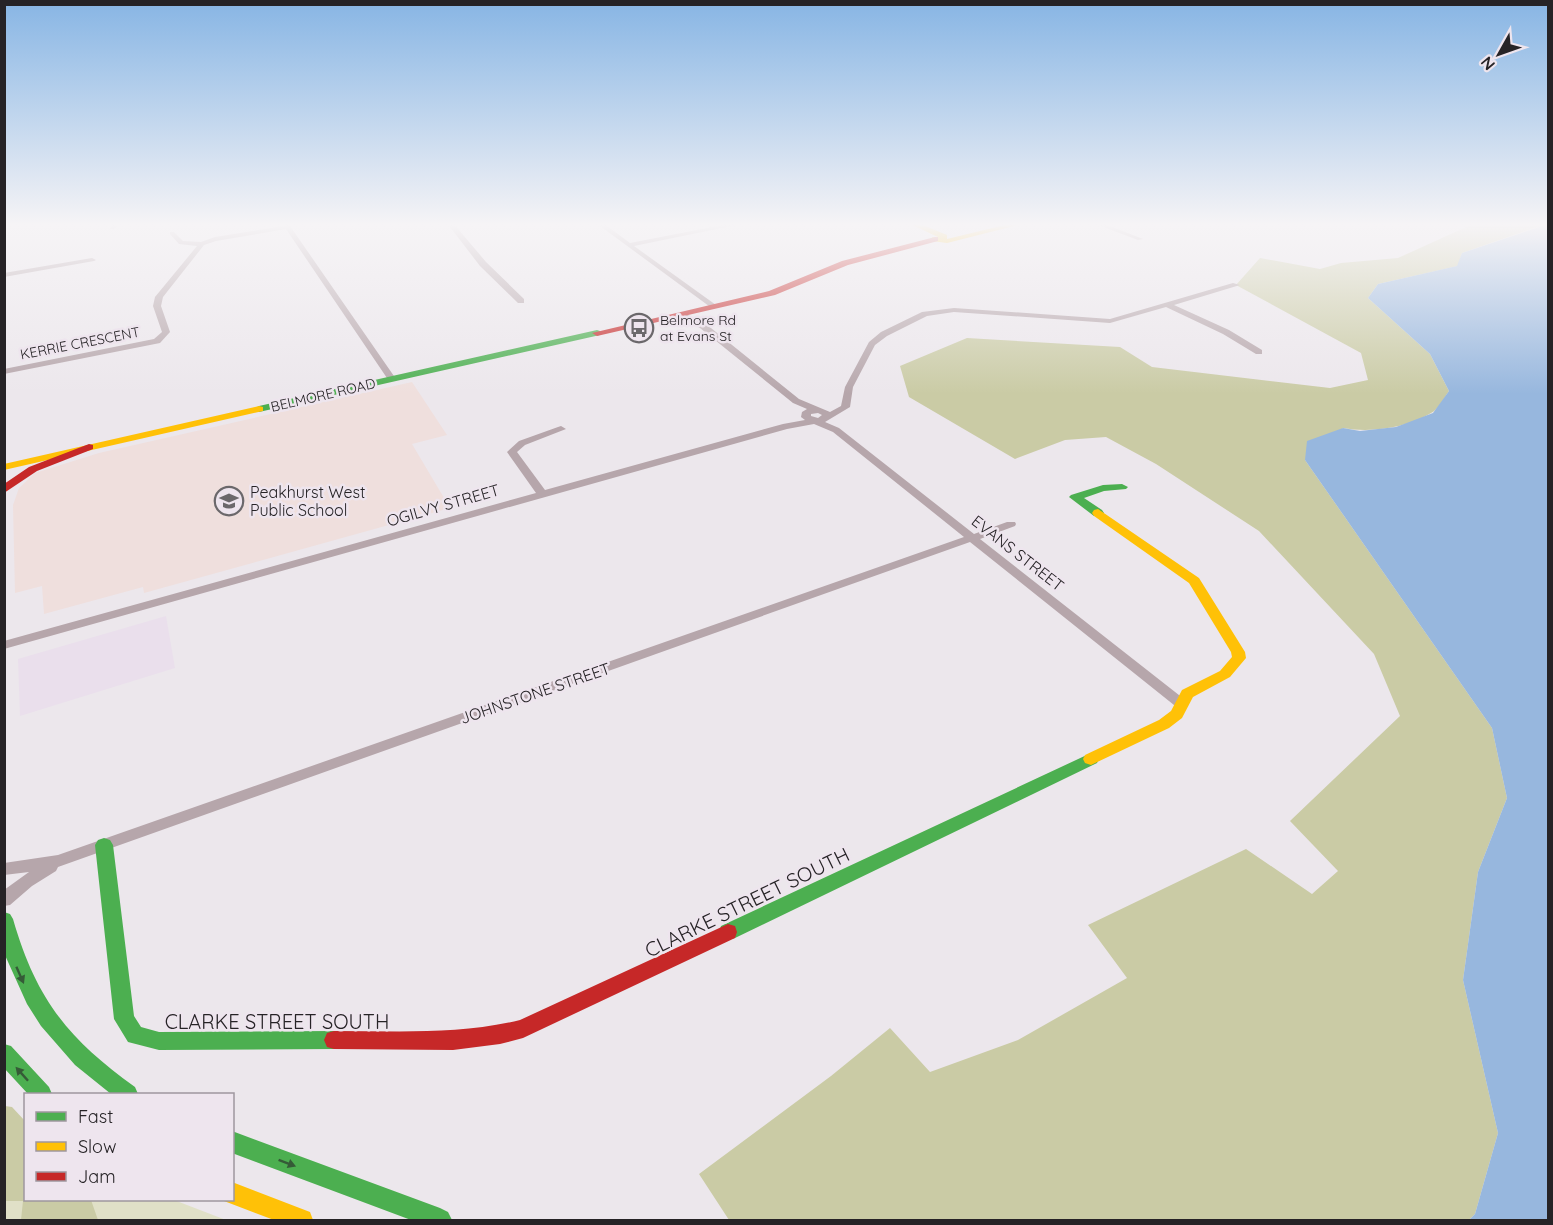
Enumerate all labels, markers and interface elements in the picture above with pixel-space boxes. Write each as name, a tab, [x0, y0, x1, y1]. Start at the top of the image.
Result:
north arrow	[1469, 24, 1529, 84]
text: N	[1476, 53, 1499, 75]
place label: Belmore Rd at Evans St	[660, 311, 736, 345]
bus stop icon: Belmore Rd at Evans St	[623, 312, 655, 344]
street label: KERRIE CRESCENT	[19, 323, 141, 363]
street label: BELMORE ROAD	[269, 374, 377, 416]
street label: OGILVY STREET	[384, 479, 502, 531]
place label: Peakhurst West Public School	[250, 482, 366, 520]
school or university icon: Peakhurst West Public School	[213, 485, 245, 517]
street label: EVANS STREET	[968, 511, 1068, 595]
street label: JOHNSTONE STREET	[457, 658, 613, 728]
street label: CLARKE STREET SOUTH	[641, 842, 853, 962]
one-way arrow	[15, 967, 25, 985]
street label: CLARKE STREET SOUTH	[165, 1009, 389, 1034]
one-way arrow	[16, 1068, 30, 1082]
legend	[24, 1093, 234, 1201]
text: Fast	[78, 1105, 113, 1128]
text: Slow	[78, 1135, 116, 1158]
one-way arrow	[278, 1159, 296, 1168]
text: Jam	[78, 1165, 116, 1188]

